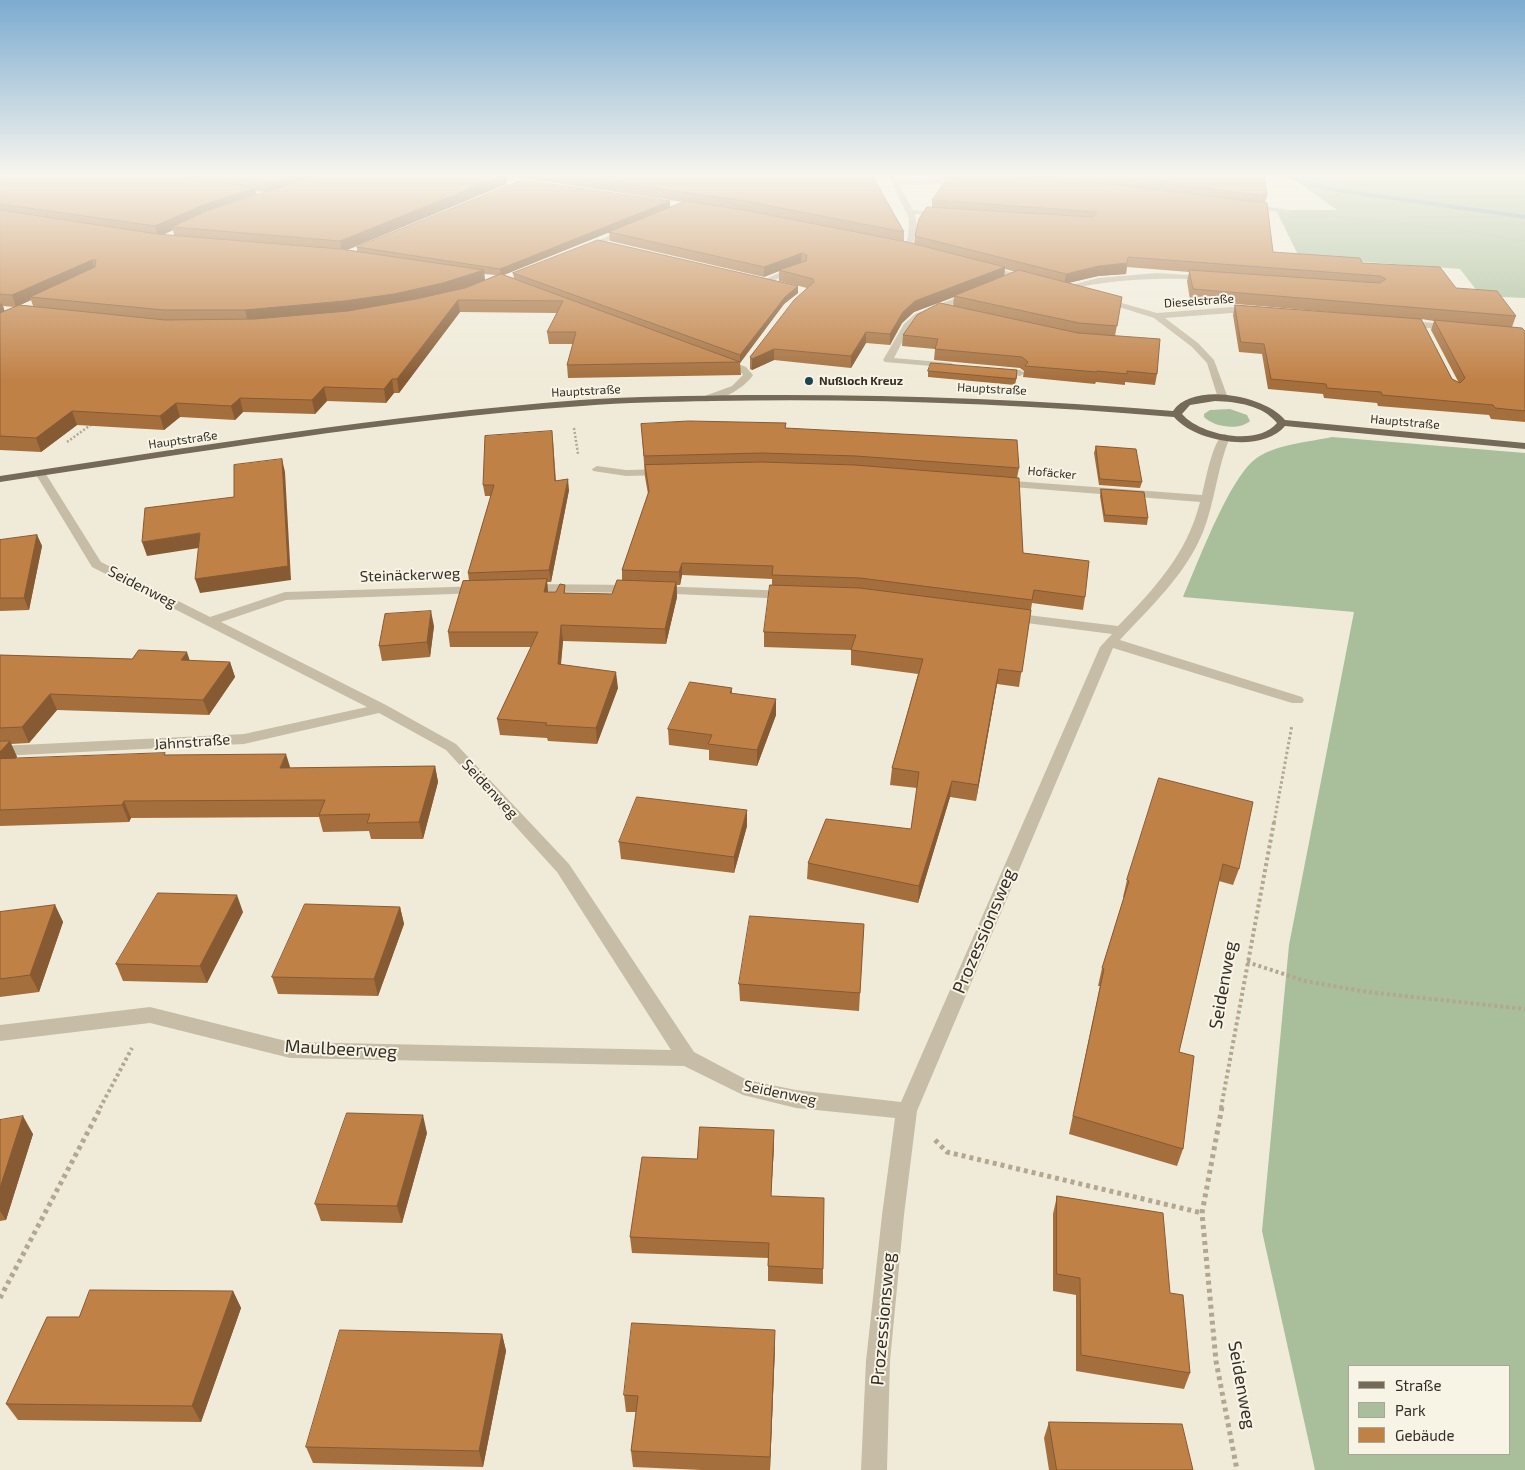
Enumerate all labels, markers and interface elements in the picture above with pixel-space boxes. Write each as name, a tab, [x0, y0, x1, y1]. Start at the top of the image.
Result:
street label: Dieselstraße	[1164, 291, 1234, 311]
place label: Nußloch Kreuz	[819, 374, 903, 388]
marker: Nußloch Kreuz	[803, 375, 815, 387]
street label: Hauptstraße	[957, 380, 1027, 398]
street label: Hauptstraße	[551, 382, 621, 400]
street label: Hauptstraße	[1370, 412, 1440, 432]
street label: Hauptstraße	[148, 428, 218, 452]
street label: Hofäcker	[1027, 464, 1077, 482]
street label: Seidenweg	[105, 562, 179, 612]
street label: Steinäckerweg	[360, 564, 460, 586]
street label: Jahnstraße	[153, 730, 231, 754]
street label: Seidenweg	[458, 756, 522, 822]
street label: Prozessionsweg	[948, 865, 1020, 997]
street label: Seidenweg	[1205, 939, 1241, 1031]
street label: Maulbeerweg	[284, 1035, 398, 1063]
street label: Seidenweg	[742, 1076, 818, 1110]
street label: Prozessionsweg	[866, 1251, 900, 1387]
street label: Seidenweg	[1224, 1339, 1260, 1431]
legend	[1348, 1365, 1510, 1455]
text: Straße	[1395, 1376, 1441, 1394]
text: Park	[1395, 1401, 1426, 1419]
text: Gebäude	[1395, 1426, 1454, 1444]

